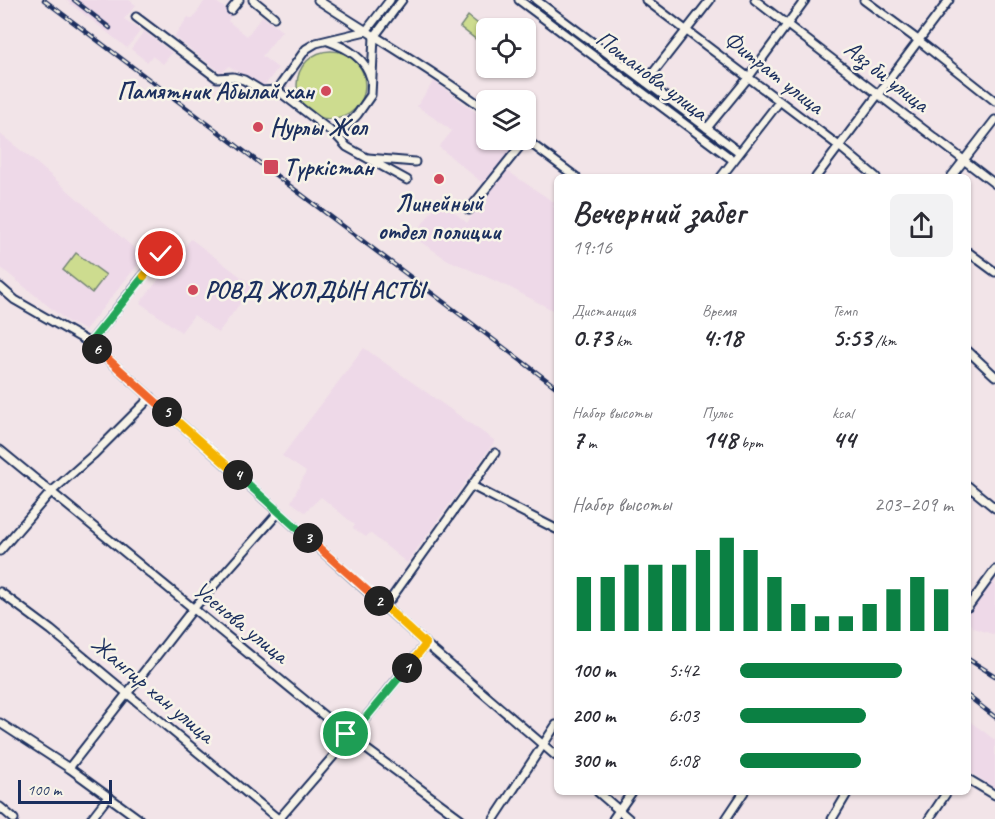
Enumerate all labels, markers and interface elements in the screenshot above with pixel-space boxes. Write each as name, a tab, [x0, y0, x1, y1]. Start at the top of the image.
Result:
map controls	[476, 18, 536, 150]
button: locate	[476, 18, 536, 78]
street label: Пошанова улица	[590, 23, 715, 128]
street label: Фитрат улица	[718, 24, 831, 121]
street label: Аяз би улица	[838, 33, 937, 120]
place label: Памятник Абылай хан	[117, 76, 315, 106]
marker: Памятник Абылай хан	[319, 84, 333, 98]
button: layers	[476, 90, 536, 150]
place label: Нурлы Жол	[270, 112, 368, 142]
marker: Нурлы Жол	[251, 120, 265, 134]
place label: Түркістан	[284, 152, 376, 183]
marker: Түркістан	[262, 158, 280, 176]
marker: Линейный отдел полиции	[432, 172, 446, 186]
place label: Линейный отдел полиции	[378, 188, 503, 246]
text: Вечерний забег	[572, 191, 745, 233]
button: share	[890, 194, 953, 257]
pin	[135, 228, 186, 279]
text: 19:16	[572, 235, 612, 260]
icon: check	[144, 237, 177, 270]
place label: РОВД ЖОЛДЫН АСТЫ	[205, 275, 429, 305]
marker: РОВД ЖОЛДЫН АСТЫ	[186, 283, 200, 297]
text: Дистанция	[572, 301, 636, 321]
text: Время	[702, 301, 736, 321]
text: Темп	[832, 301, 858, 321]
text: 0.73	[572, 321, 612, 354]
text: 4:18	[702, 321, 742, 354]
text: 5:53	[832, 321, 871, 354]
text: km	[612, 331, 632, 351]
text: /km	[871, 331, 896, 351]
pin: 6	[82, 334, 112, 364]
text: 6	[93, 339, 101, 359]
pin: 5	[152, 397, 182, 427]
text: 5	[164, 402, 170, 422]
text: Набор высоты	[572, 403, 651, 423]
text: Пульс	[702, 403, 733, 423]
text: kcal	[832, 403, 853, 423]
text: 7	[572, 423, 584, 456]
text: 148	[702, 423, 737, 456]
text: 44	[832, 423, 855, 456]
text: m	[584, 433, 596, 453]
text: bpm	[737, 433, 763, 453]
pin: 4	[223, 460, 253, 490]
text: 4	[234, 465, 242, 485]
text: Набор высоты	[572, 492, 671, 517]
text: 203–209 m	[874, 492, 953, 517]
pin: 3	[293, 523, 323, 553]
text: 3	[304, 528, 312, 548]
street label: Усенова улица	[187, 574, 296, 671]
pin: 2	[364, 586, 394, 616]
text: 2	[375, 591, 383, 611]
street label: Жангир хан улица	[85, 629, 223, 751]
pin: 1	[392, 653, 422, 683]
text: 1	[403, 658, 411, 678]
text: 100 m	[572, 658, 615, 683]
text: 5:42	[668, 658, 699, 683]
text: 200 m	[572, 703, 615, 728]
text: 6:03	[668, 703, 699, 728]
pin	[320, 708, 371, 759]
icon: arrive	[329, 717, 362, 750]
text: 300 m	[572, 748, 615, 773]
text: 6:08	[668, 748, 699, 773]
scale bar	[18, 777, 112, 804]
text: 100 m	[27, 780, 61, 800]

